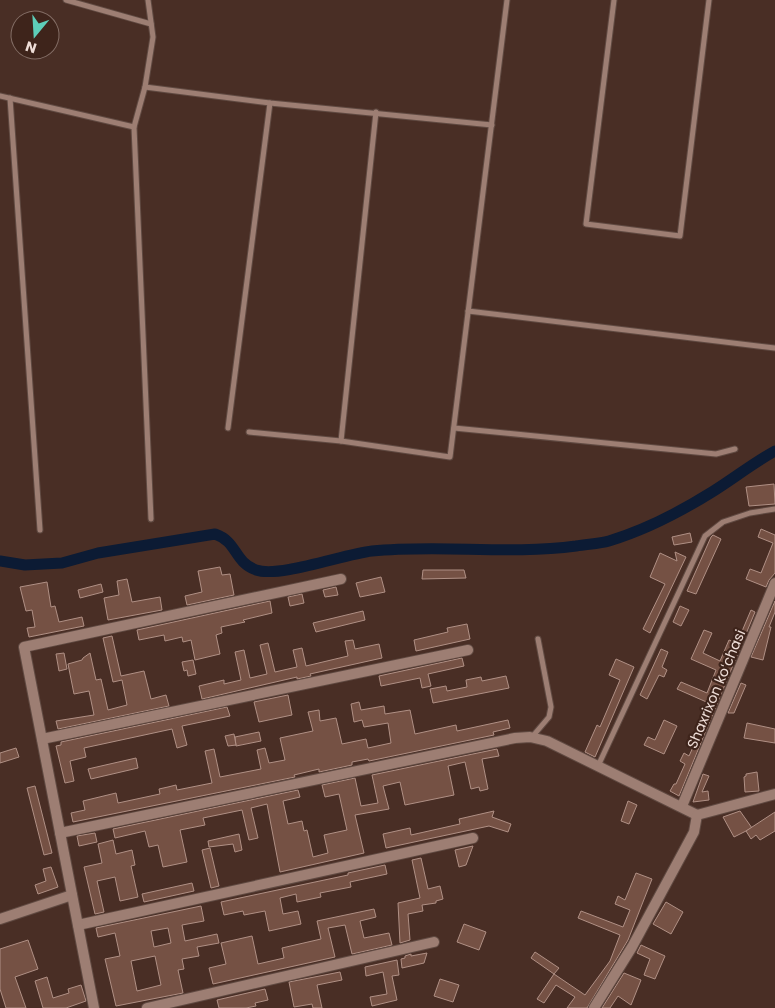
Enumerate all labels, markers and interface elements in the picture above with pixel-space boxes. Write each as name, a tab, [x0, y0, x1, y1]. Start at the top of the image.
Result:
north arrow	[10, 10, 60, 60]
text: N	[23, 36, 39, 59]
street label: Shaxrixon koʻchasi	[682, 626, 750, 752]

